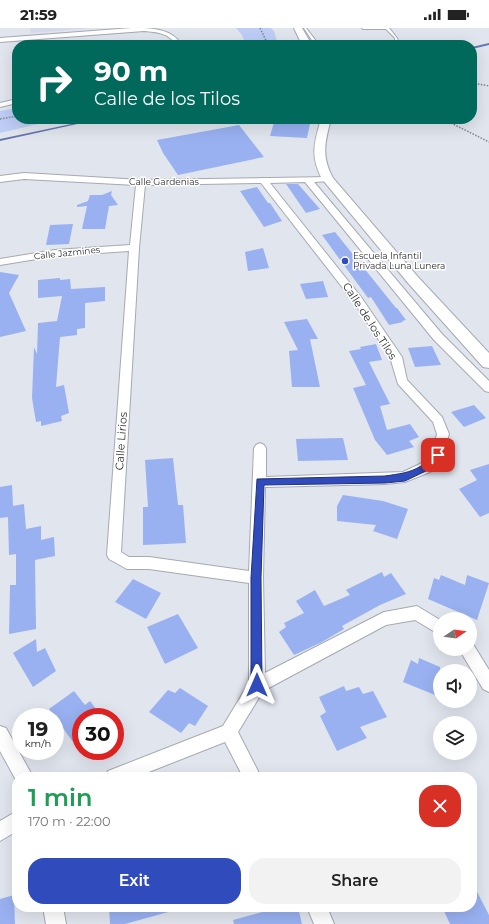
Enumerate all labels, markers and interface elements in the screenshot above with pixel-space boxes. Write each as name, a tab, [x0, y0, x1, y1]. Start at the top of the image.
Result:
text: 21:59	[20, 5, 57, 24]
text: 90 m	[94, 54, 168, 88]
icon: right	[28, 56, 80, 108]
text: Calle de los Tilos	[94, 88, 240, 110]
street label: Calle Gardenias	[129, 176, 199, 187]
street label: Calle Jazmines	[33, 243, 101, 261]
place label: Escuela Infantil Privada Luna Lunera	[353, 250, 445, 271]
marker: Escuela Infantil Privada Luna Lunera	[340, 256, 350, 266]
street label: Calle de los Tilos	[340, 280, 401, 363]
street label: Calle Lirios	[112, 411, 130, 471]
pin	[421, 438, 455, 472]
icon: arrive	[427, 444, 449, 466]
north arrow	[433, 612, 477, 656]
map controls	[433, 612, 477, 760]
position arrow	[236, 664, 278, 706]
button: sound	[433, 664, 477, 708]
speed limit sign: 30	[72, 708, 124, 760]
button: layers	[433, 716, 477, 760]
text: 19	[28, 717, 48, 741]
text: km/h	[25, 737, 51, 750]
text: 1 min	[28, 783, 92, 812]
button: close	[419, 785, 461, 827]
text: 170 m · 22:00	[28, 813, 111, 829]
button: Exit	[28, 858, 241, 904]
button: Share	[249, 858, 461, 904]

